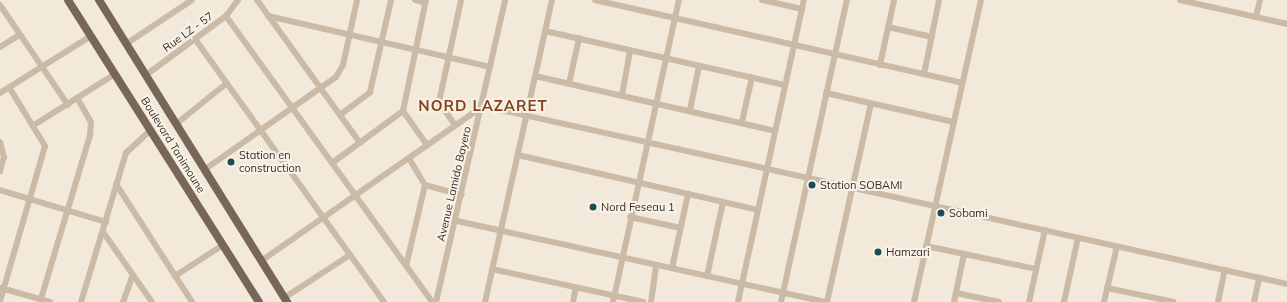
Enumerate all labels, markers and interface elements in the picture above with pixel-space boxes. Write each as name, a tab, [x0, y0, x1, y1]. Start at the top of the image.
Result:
street label: Rue LZ - 57	[160, 9, 216, 55]
street label: Boulevard Tanimoune	[138, 95, 208, 195]
district label: NORD LAZARET	[418, 97, 548, 115]
street label: Avenue Lamido Bayero	[434, 125, 474, 243]
place label: Station en construction	[239, 149, 301, 175]
marker: Station en construction	[226, 157, 236, 167]
place label: Station SOBAMI	[820, 178, 902, 192]
marker: Station SOBAMI	[807, 180, 817, 190]
place label: Nord Feseau 1	[601, 200, 675, 214]
marker: Nord Feseau 1	[588, 202, 598, 212]
place label: Sobami	[949, 206, 988, 220]
marker: Sobami	[936, 208, 946, 218]
place label: Hamzari	[886, 245, 930, 259]
marker: Hamzari	[873, 247, 883, 257]

